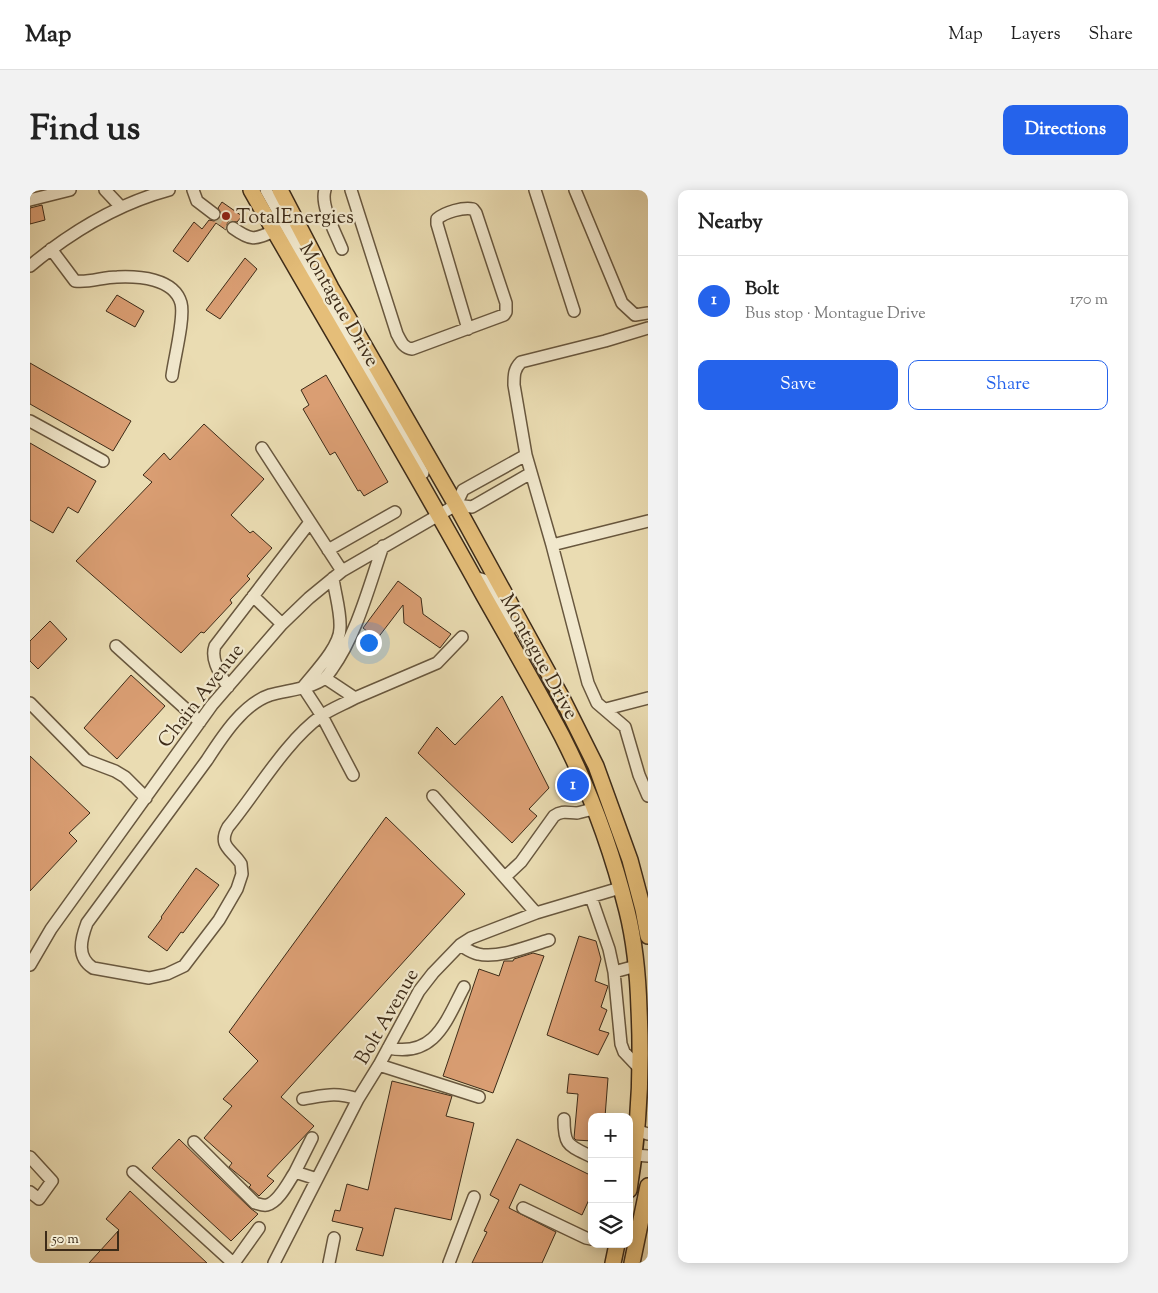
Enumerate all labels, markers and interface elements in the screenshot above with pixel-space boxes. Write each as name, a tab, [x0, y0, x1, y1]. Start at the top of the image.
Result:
text: Map	[25, 18, 71, 52]
text: Map	[948, 22, 983, 48]
text: Layers	[1011, 22, 1061, 48]
text: Share	[1089, 22, 1133, 48]
text: Find us	[30, 105, 140, 156]
button: Directions	[1003, 105, 1128, 155]
place label: TotalEnergies	[236, 204, 354, 233]
text: Nearby	[698, 208, 763, 238]
marker: TotalEnergies	[220, 210, 232, 222]
street label: Montague Drive	[290, 238, 385, 373]
text: Bolt	[745, 276, 779, 303]
text: 1	[711, 289, 717, 312]
text: 170 m	[1070, 289, 1108, 312]
text: Bus stop · Montague Drive	[745, 303, 926, 326]
button: Save	[698, 360, 898, 410]
button: Share	[908, 360, 1108, 410]
street label: Montague Drive	[491, 589, 584, 725]
your location	[356, 630, 382, 656]
street label: Chain Avenue	[152, 638, 252, 755]
pin: 1	[557, 766, 589, 804]
street label: Bolt Avenue	[349, 964, 427, 1071]
map controls	[588, 1113, 633, 1248]
button: +	[588, 1113, 633, 1158]
button: −	[588, 1158, 633, 1203]
button: layers	[588, 1203, 633, 1248]
scale bar	[45, 1228, 119, 1251]
text: 50 m	[52, 1230, 79, 1250]

